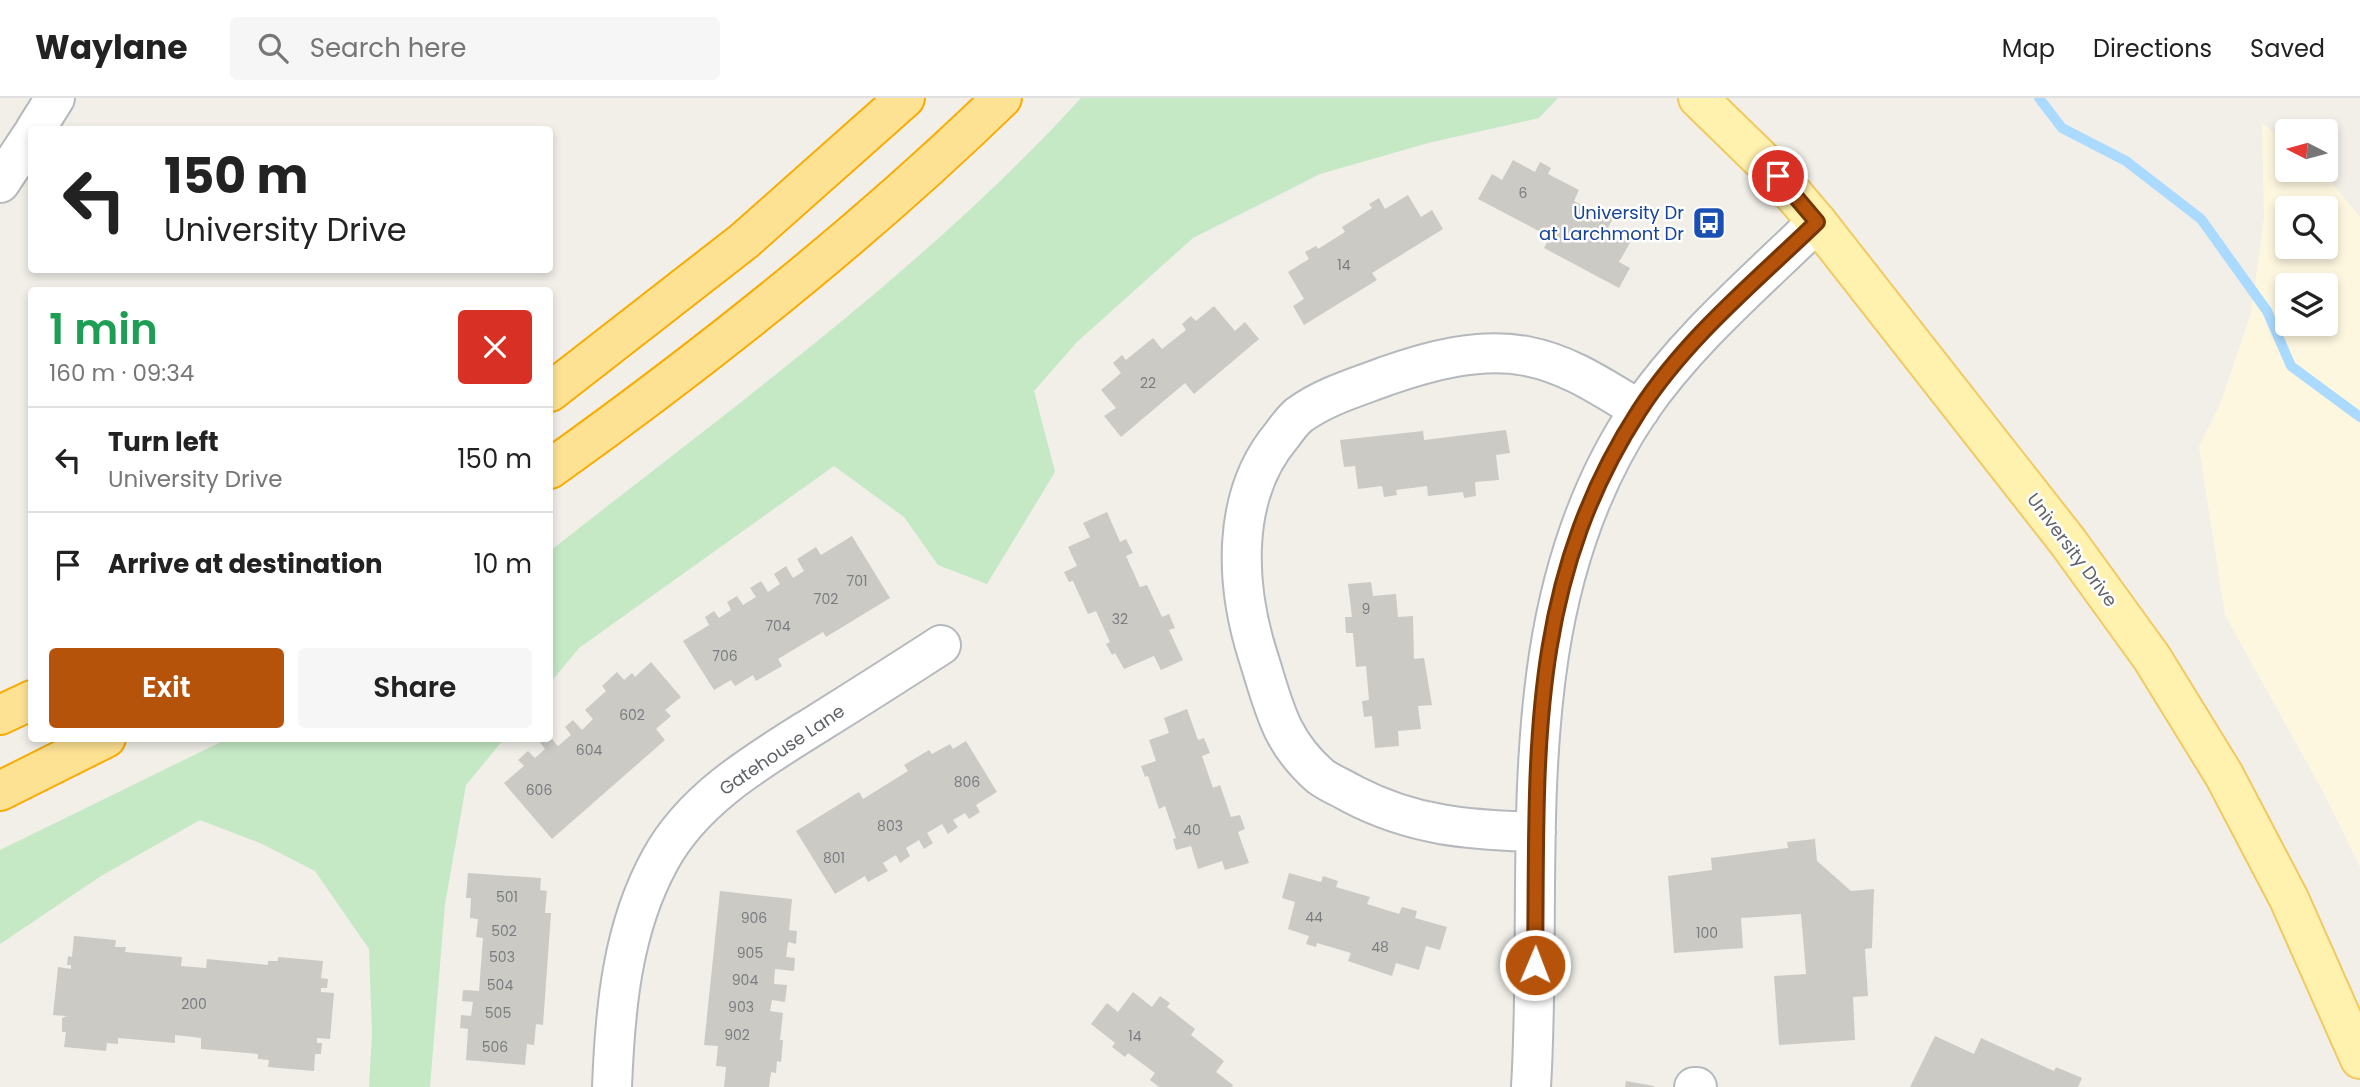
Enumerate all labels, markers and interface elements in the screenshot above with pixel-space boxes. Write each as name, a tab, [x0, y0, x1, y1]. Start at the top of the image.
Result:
search box	[230, 17, 720, 80]
text: Waylane	[35, 24, 188, 71]
icon: search	[254, 29, 292, 67]
text: Search here	[310, 30, 466, 66]
text: Map	[2002, 32, 2055, 65]
text: Directions	[2093, 32, 2212, 65]
text: Saved	[2250, 32, 2325, 65]
north arrow	[2275, 119, 2338, 182]
map controls	[2275, 119, 2338, 336]
text: 150 m	[164, 142, 309, 210]
pin	[1748, 146, 1808, 206]
icon: left	[49, 154, 140, 245]
icon: arrive	[1759, 157, 1797, 195]
house number: 6	[1519, 183, 1528, 203]
button: search	[2275, 196, 2338, 259]
place label: University Dr at Larchmont Dr	[1539, 200, 1684, 246]
bus stop icon: University Dr at Larchmont Dr	[1690, 204, 1728, 242]
text: University Drive	[164, 207, 407, 252]
house number: 14	[1337, 255, 1351, 275]
button: layers	[2275, 273, 2338, 336]
text: 1 min	[49, 300, 158, 359]
button: close	[458, 310, 532, 384]
text: 160 m · 09:34	[49, 357, 194, 389]
house number: 22	[1140, 373, 1156, 393]
text: Turn left	[108, 424, 219, 460]
icon: left	[49, 441, 87, 479]
text: 150 m	[457, 441, 532, 477]
text: University Drive	[108, 463, 282, 495]
street label: University Drive	[2021, 488, 2123, 612]
icon: arrive	[49, 546, 87, 584]
text: Arrive at destination	[108, 546, 383, 582]
text: 10 m	[474, 546, 532, 582]
house number: 701	[847, 571, 867, 591]
house number: 702	[814, 589, 838, 609]
house number: 9	[1362, 599, 1370, 619]
house number: 32	[1112, 609, 1128, 629]
house number: 704	[765, 616, 791, 636]
house number: 706	[712, 646, 738, 666]
button: Exit	[49, 648, 284, 728]
button: Share	[298, 648, 532, 728]
street label: Gatehouse Lane	[714, 698, 849, 801]
house number: 602	[619, 705, 645, 725]
house number: 604	[576, 740, 602, 760]
house number: 806	[954, 772, 980, 792]
house number: 606	[526, 780, 552, 800]
house number: 803	[877, 816, 903, 836]
house number: 40	[1183, 820, 1201, 840]
house number: 801	[823, 848, 845, 868]
house number: 501	[496, 887, 518, 907]
house number: 44	[1305, 907, 1323, 927]
house number: 906	[741, 908, 767, 928]
house number: 502	[491, 921, 517, 941]
house number: 100	[1696, 923, 1718, 943]
position arrow	[1498, 928, 1572, 1002]
house number: 48	[1371, 937, 1389, 957]
house number: 905	[737, 943, 763, 963]
house number: 503	[489, 947, 515, 967]
house number: 904	[732, 970, 758, 990]
house number: 504	[487, 975, 513, 995]
house number: 200	[181, 994, 207, 1014]
house number: 903	[728, 997, 754, 1017]
house number: 505	[485, 1003, 511, 1023]
house number: 902	[724, 1025, 750, 1045]
house number: 14	[1128, 1026, 1142, 1046]
house number: 506	[482, 1037, 508, 1057]

